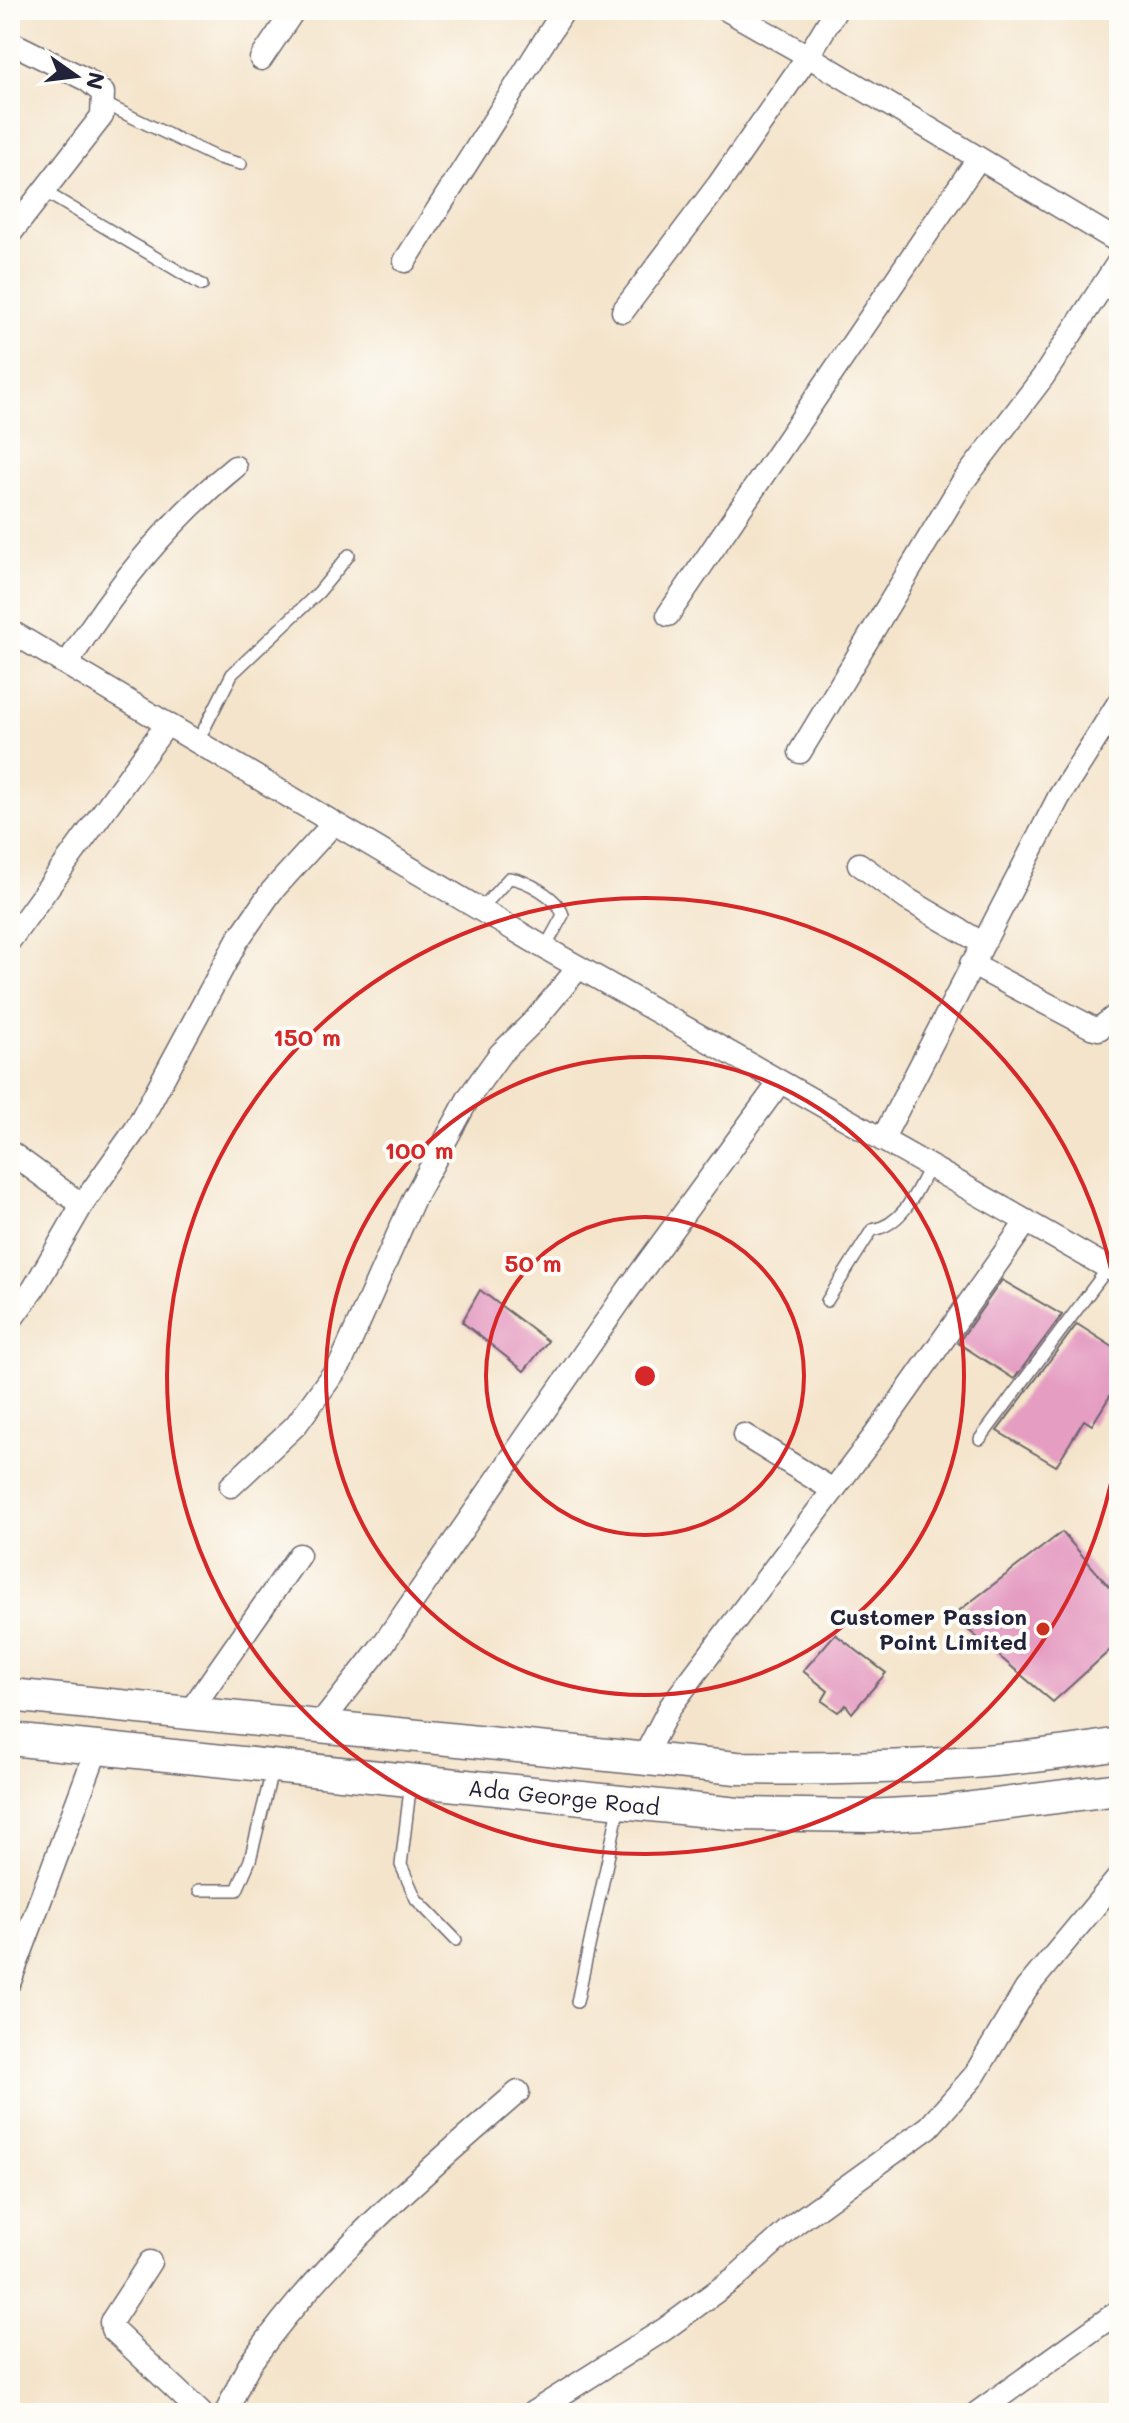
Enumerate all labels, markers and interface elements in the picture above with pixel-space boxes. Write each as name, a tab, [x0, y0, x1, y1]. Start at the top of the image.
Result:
north arrow	[36, 36, 116, 116]
text: N	[80, 69, 112, 93]
text: 150 m	[273, 1021, 341, 1052]
text: 100 m	[384, 1134, 454, 1165]
text: 50 m	[504, 1247, 562, 1278]
centre of rings	[631, 1362, 659, 1390]
place label: Customer Passion Point Limited	[830, 1602, 1027, 1656]
marker: Customer Passion Point Limited	[1034, 1620, 1052, 1638]
street label: Ada George Road	[467, 1773, 661, 1821]

